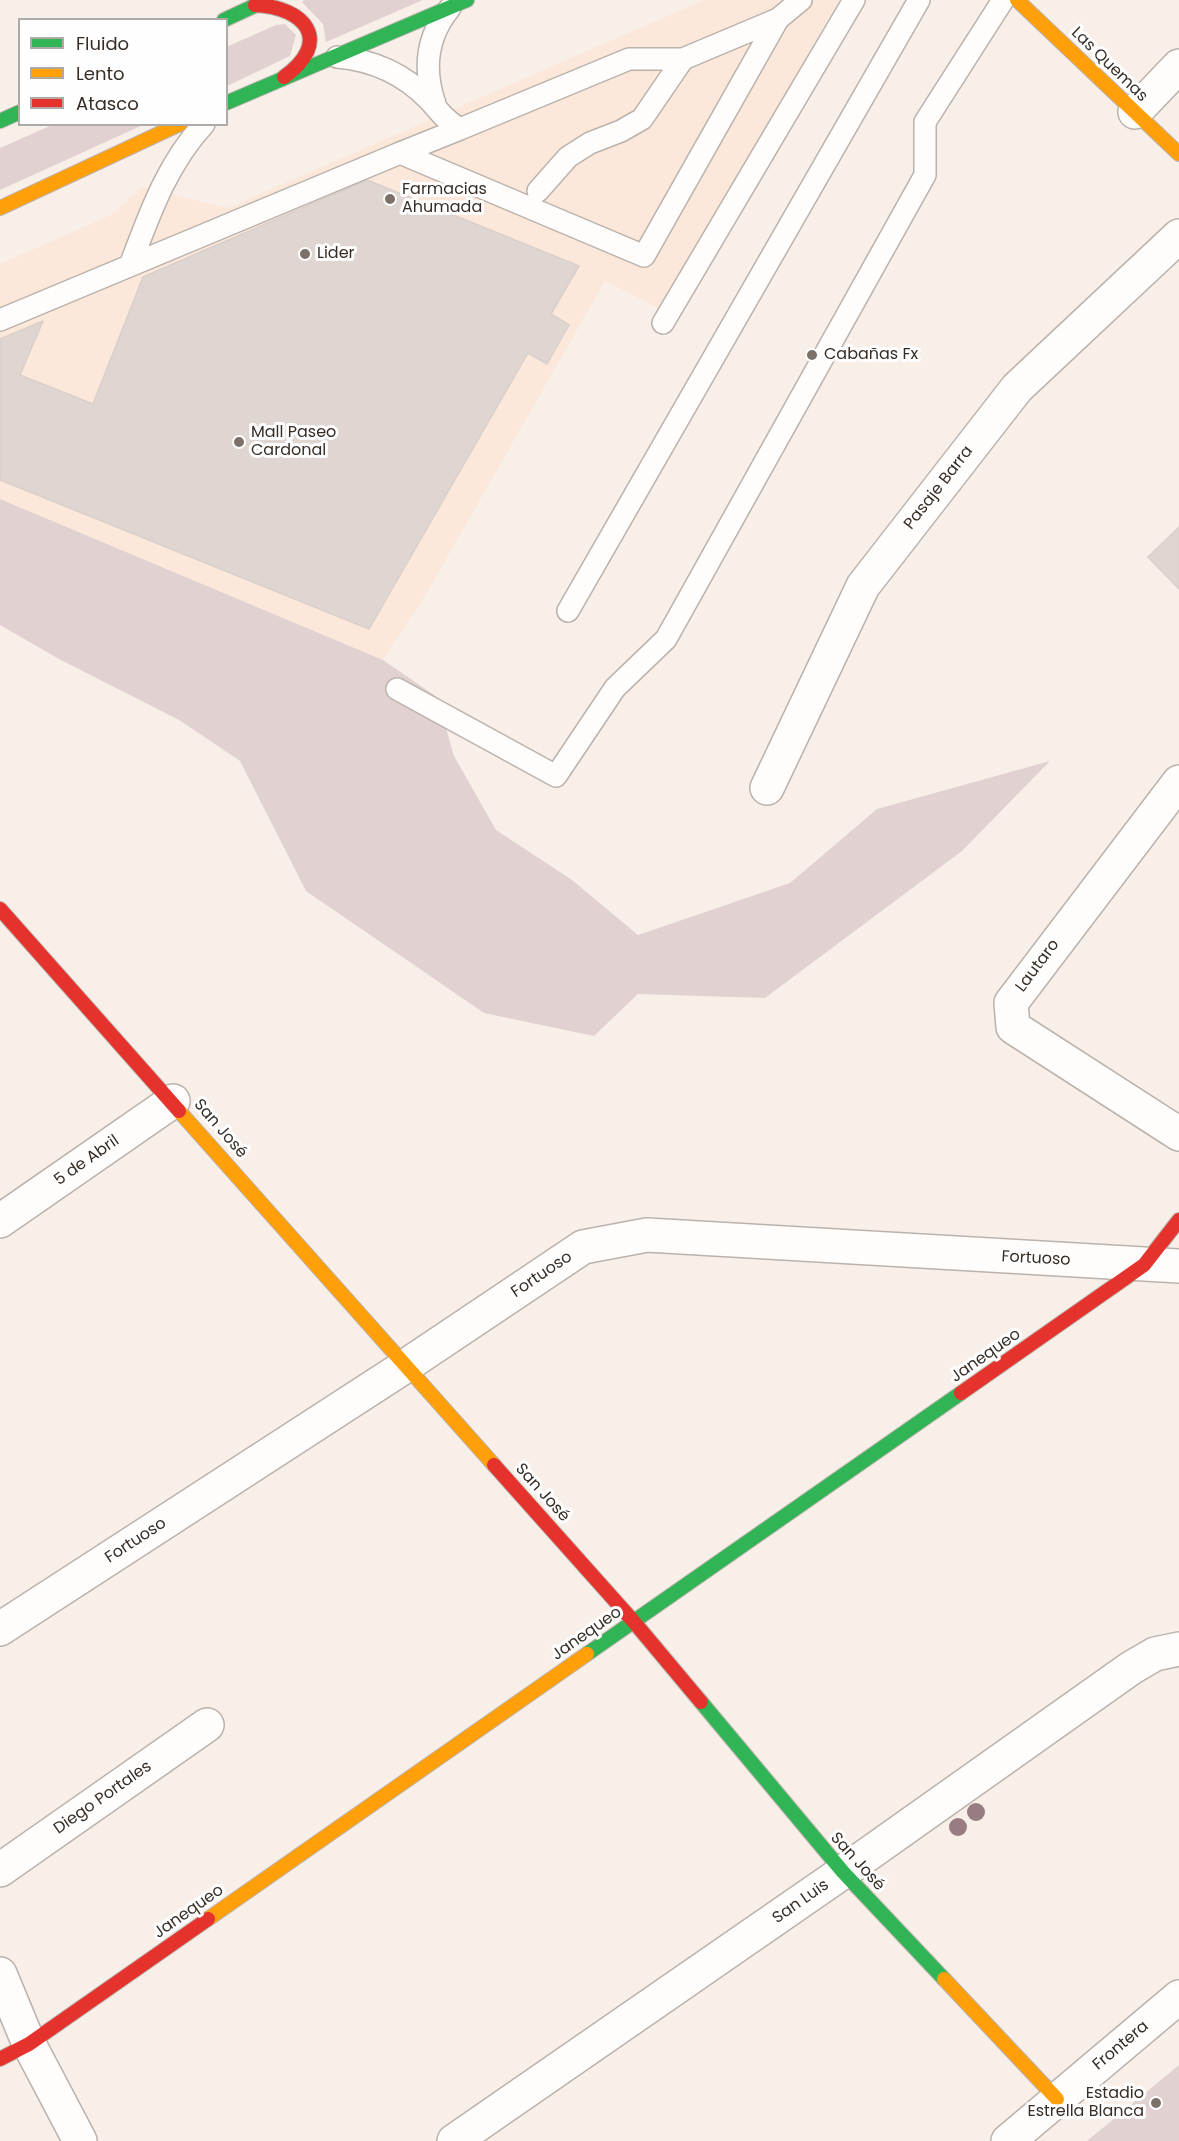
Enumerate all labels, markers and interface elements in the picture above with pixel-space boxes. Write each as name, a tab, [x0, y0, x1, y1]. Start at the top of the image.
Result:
legend	[18, 18, 228, 126]
street label: Las Quemas	[1067, 24, 1151, 106]
text: Fluido	[76, 31, 129, 56]
text: Lento	[76, 61, 125, 86]
text: Atasco	[76, 91, 139, 116]
place label: Farmacias Ahumada	[402, 180, 487, 218]
marker: Farmacias Ahumada	[383, 192, 397, 206]
place label: Lider	[317, 244, 355, 264]
marker: Lider	[298, 247, 312, 261]
place label: Cabañas Fx	[824, 345, 918, 365]
marker: Cabañas Fx	[805, 348, 819, 362]
place label: Mall Paseo Cardonal	[251, 423, 336, 461]
marker: Mall Paseo Cardonal	[232, 435, 246, 449]
street label: Pasaje Barra	[900, 442, 978, 534]
street label: Lautaro	[1012, 936, 1064, 996]
street label: San José	[189, 1096, 251, 1162]
street label: 5 de Abril	[51, 1132, 123, 1190]
street label: Fortuoso	[508, 1248, 576, 1302]
street label: Fortuoso	[1001, 1248, 1071, 1270]
street label: Janequeo	[947, 1325, 1025, 1387]
street label: San José	[511, 1460, 573, 1526]
street label: Fortuoso	[102, 1514, 170, 1568]
street label: Janequeo	[548, 1603, 626, 1665]
street label: Diego Portales	[50, 1757, 156, 1839]
street label: San José	[826, 1829, 888, 1895]
street label: San Luis	[769, 1876, 833, 1928]
street label: Janequeo	[150, 1881, 228, 1943]
street label: Frontera	[1089, 2017, 1153, 2075]
place label: Estadio Estrella Blanca	[1027, 2084, 1144, 2122]
marker: Estadio Estrella Blanca	[1149, 2096, 1163, 2110]

